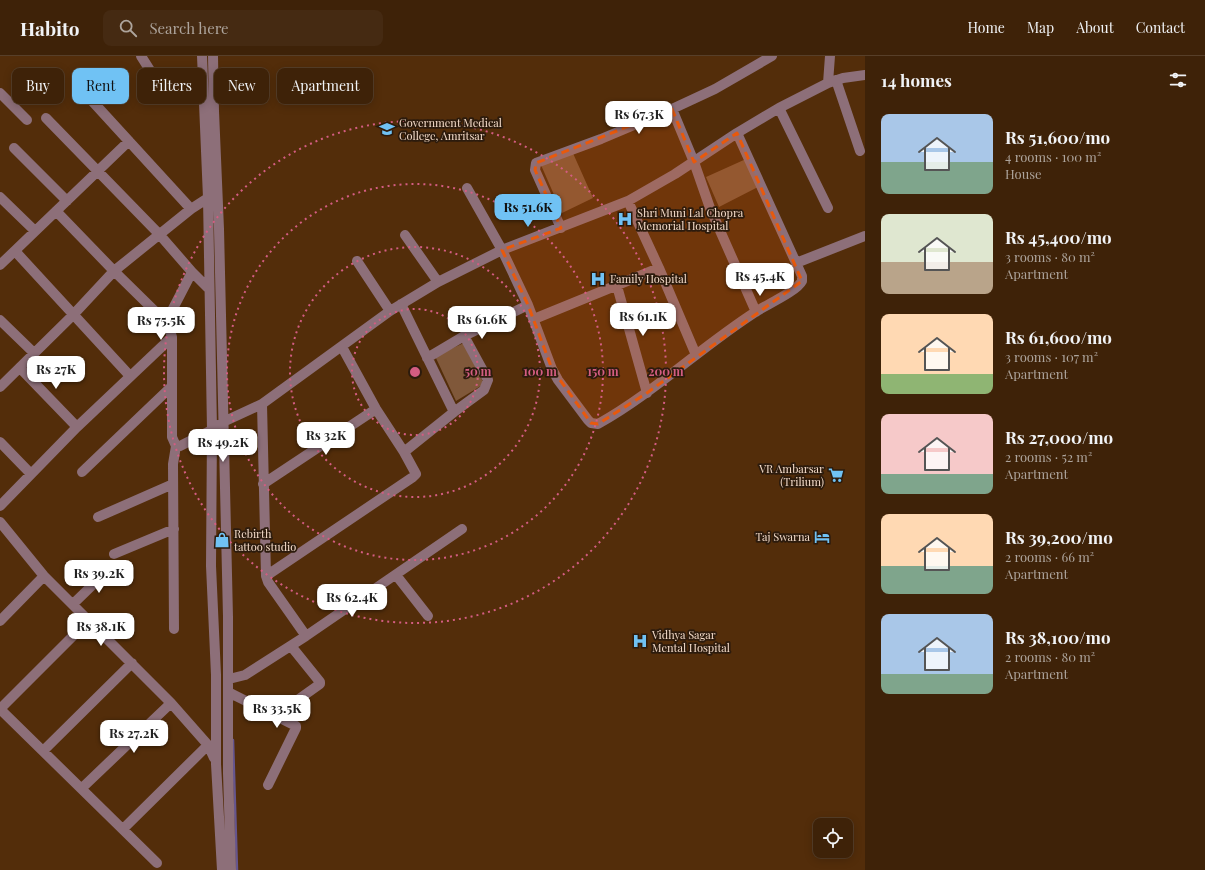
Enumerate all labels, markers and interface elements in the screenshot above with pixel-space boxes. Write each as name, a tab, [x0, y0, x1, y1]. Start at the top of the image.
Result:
search box	[103, 10, 383, 46]
text: Habito	[20, 15, 79, 41]
icon: search	[117, 17, 139, 39]
text: Search here	[149, 18, 229, 38]
text: Home	[967, 18, 1005, 37]
text: Map	[1027, 18, 1054, 37]
text: About	[1076, 18, 1114, 37]
text: Contact	[1136, 18, 1185, 37]
chip: Buy	[12, 68, 64, 104]
chip: Rent	[72, 68, 129, 104]
chip: Filters	[137, 68, 206, 104]
chip: New	[214, 68, 269, 104]
chip: Apartment	[277, 68, 373, 104]
text: 14 homes	[881, 69, 952, 91]
icon: filters	[1167, 69, 1189, 91]
pin: Rs 67.3K	[598, 101, 680, 135]
text: Rs 67.3K	[614, 105, 664, 122]
place label: Government Medical College, Amritsar	[399, 115, 502, 143]
school or university icon: Government Medical College, Amritsar	[378, 120, 396, 138]
text: Rs 51,600/mo	[1005, 126, 1110, 148]
icon: home	[913, 130, 961, 178]
text: 4 rooms · 100 m²	[1005, 148, 1101, 165]
text: House	[1005, 165, 1042, 182]
pin: Rs 51.6K	[487, 194, 569, 228]
text: Rs 51.6K	[503, 198, 553, 215]
place label: Shri Muni Lal Chopra Memorial Hospital	[637, 205, 744, 233]
hospital icon: Shri Muni Lal Chopra Memorial Hospital	[616, 210, 634, 228]
text: Rs 45,400/mo	[1005, 226, 1112, 248]
icon: home	[913, 230, 961, 278]
text: 3 rooms · 80 m²	[1005, 248, 1095, 265]
pin: Rs 45.4K	[719, 263, 801, 297]
text: Apartment	[1005, 265, 1068, 282]
text: Rs 45.4K	[735, 267, 785, 284]
hospital icon: Family Hospital	[589, 270, 607, 288]
place label: Family Hospital	[610, 271, 687, 286]
pin: Rs 61.1K	[602, 303, 684, 337]
pin: Rs 61.6K	[441, 306, 523, 340]
pin: Rs 75.5K	[120, 307, 202, 341]
text: Rs 61.1K	[619, 307, 667, 324]
text: Rs 61.6K	[457, 310, 507, 327]
text: Rs 75.5K	[137, 311, 185, 328]
text: Rs 61,600/mo	[1005, 326, 1112, 348]
icon: home	[913, 330, 961, 378]
text: 3 rooms · 107 m²	[1005, 348, 1098, 365]
pin: Rs 27K	[23, 356, 89, 390]
text: Rs 27K	[36, 360, 76, 377]
text: 50 m	[465, 363, 492, 379]
text: 100 m	[523, 363, 557, 379]
text: 150 m	[587, 363, 619, 379]
text: 200 m	[648, 363, 684, 379]
centre of rings	[408, 365, 422, 379]
text: Apartment	[1005, 365, 1068, 382]
pin: Rs 32K	[293, 422, 359, 456]
text: Rs 32K	[306, 426, 346, 443]
text: Rs 27,000/mo	[1005, 426, 1113, 448]
pin: Rs 49.2K	[182, 429, 264, 463]
icon: home	[913, 430, 961, 478]
text: Rs 49.2K	[197, 433, 249, 450]
text: 2 rooms · 52 m²	[1005, 448, 1092, 465]
place label: VR Ambarsar (Trilium)	[758, 461, 824, 489]
text: Apartment	[1005, 465, 1068, 482]
supermarket icon: VR Ambarsar (Trilium)	[827, 466, 845, 484]
place label: Rebirth tattoo studio	[234, 526, 296, 554]
text: Rs 39,200/mo	[1005, 526, 1113, 548]
hotel icon: Taj Swarna	[813, 528, 831, 546]
place label: Taj Swarna	[755, 529, 811, 544]
icon: home	[913, 530, 961, 578]
shop icon: Rebirth tattoo studio	[213, 531, 231, 549]
text: 2 rooms · 66 m²	[1005, 548, 1094, 565]
pin: Rs 39.2K	[58, 560, 140, 594]
text: Rs 39.2K	[73, 564, 125, 581]
text: Apartment	[1005, 565, 1068, 582]
pin: Rs 62.4K	[311, 584, 393, 618]
text: Rs 62.4K	[326, 588, 378, 605]
pin: Rs 38.1K	[60, 613, 142, 647]
text: Rs 38.1K	[76, 617, 126, 634]
text: Rs 38,100/mo	[1005, 626, 1111, 648]
place label: Vidhya Sagar Mental Hospital	[651, 627, 730, 655]
icon: home	[913, 630, 961, 678]
hospital icon: Vidhya Sagar Mental Hospital	[631, 632, 649, 650]
text: 2 rooms · 80 m²	[1005, 648, 1095, 665]
text: Apartment	[1005, 665, 1068, 682]
pin: Rs 33.5K	[236, 695, 318, 729]
text: Rs 33.5K	[252, 699, 302, 716]
pin: Rs 27.2K	[93, 720, 175, 754]
text: Rs 27.2K	[109, 724, 159, 741]
map controls	[813, 818, 853, 858]
button: locate	[813, 818, 853, 858]

